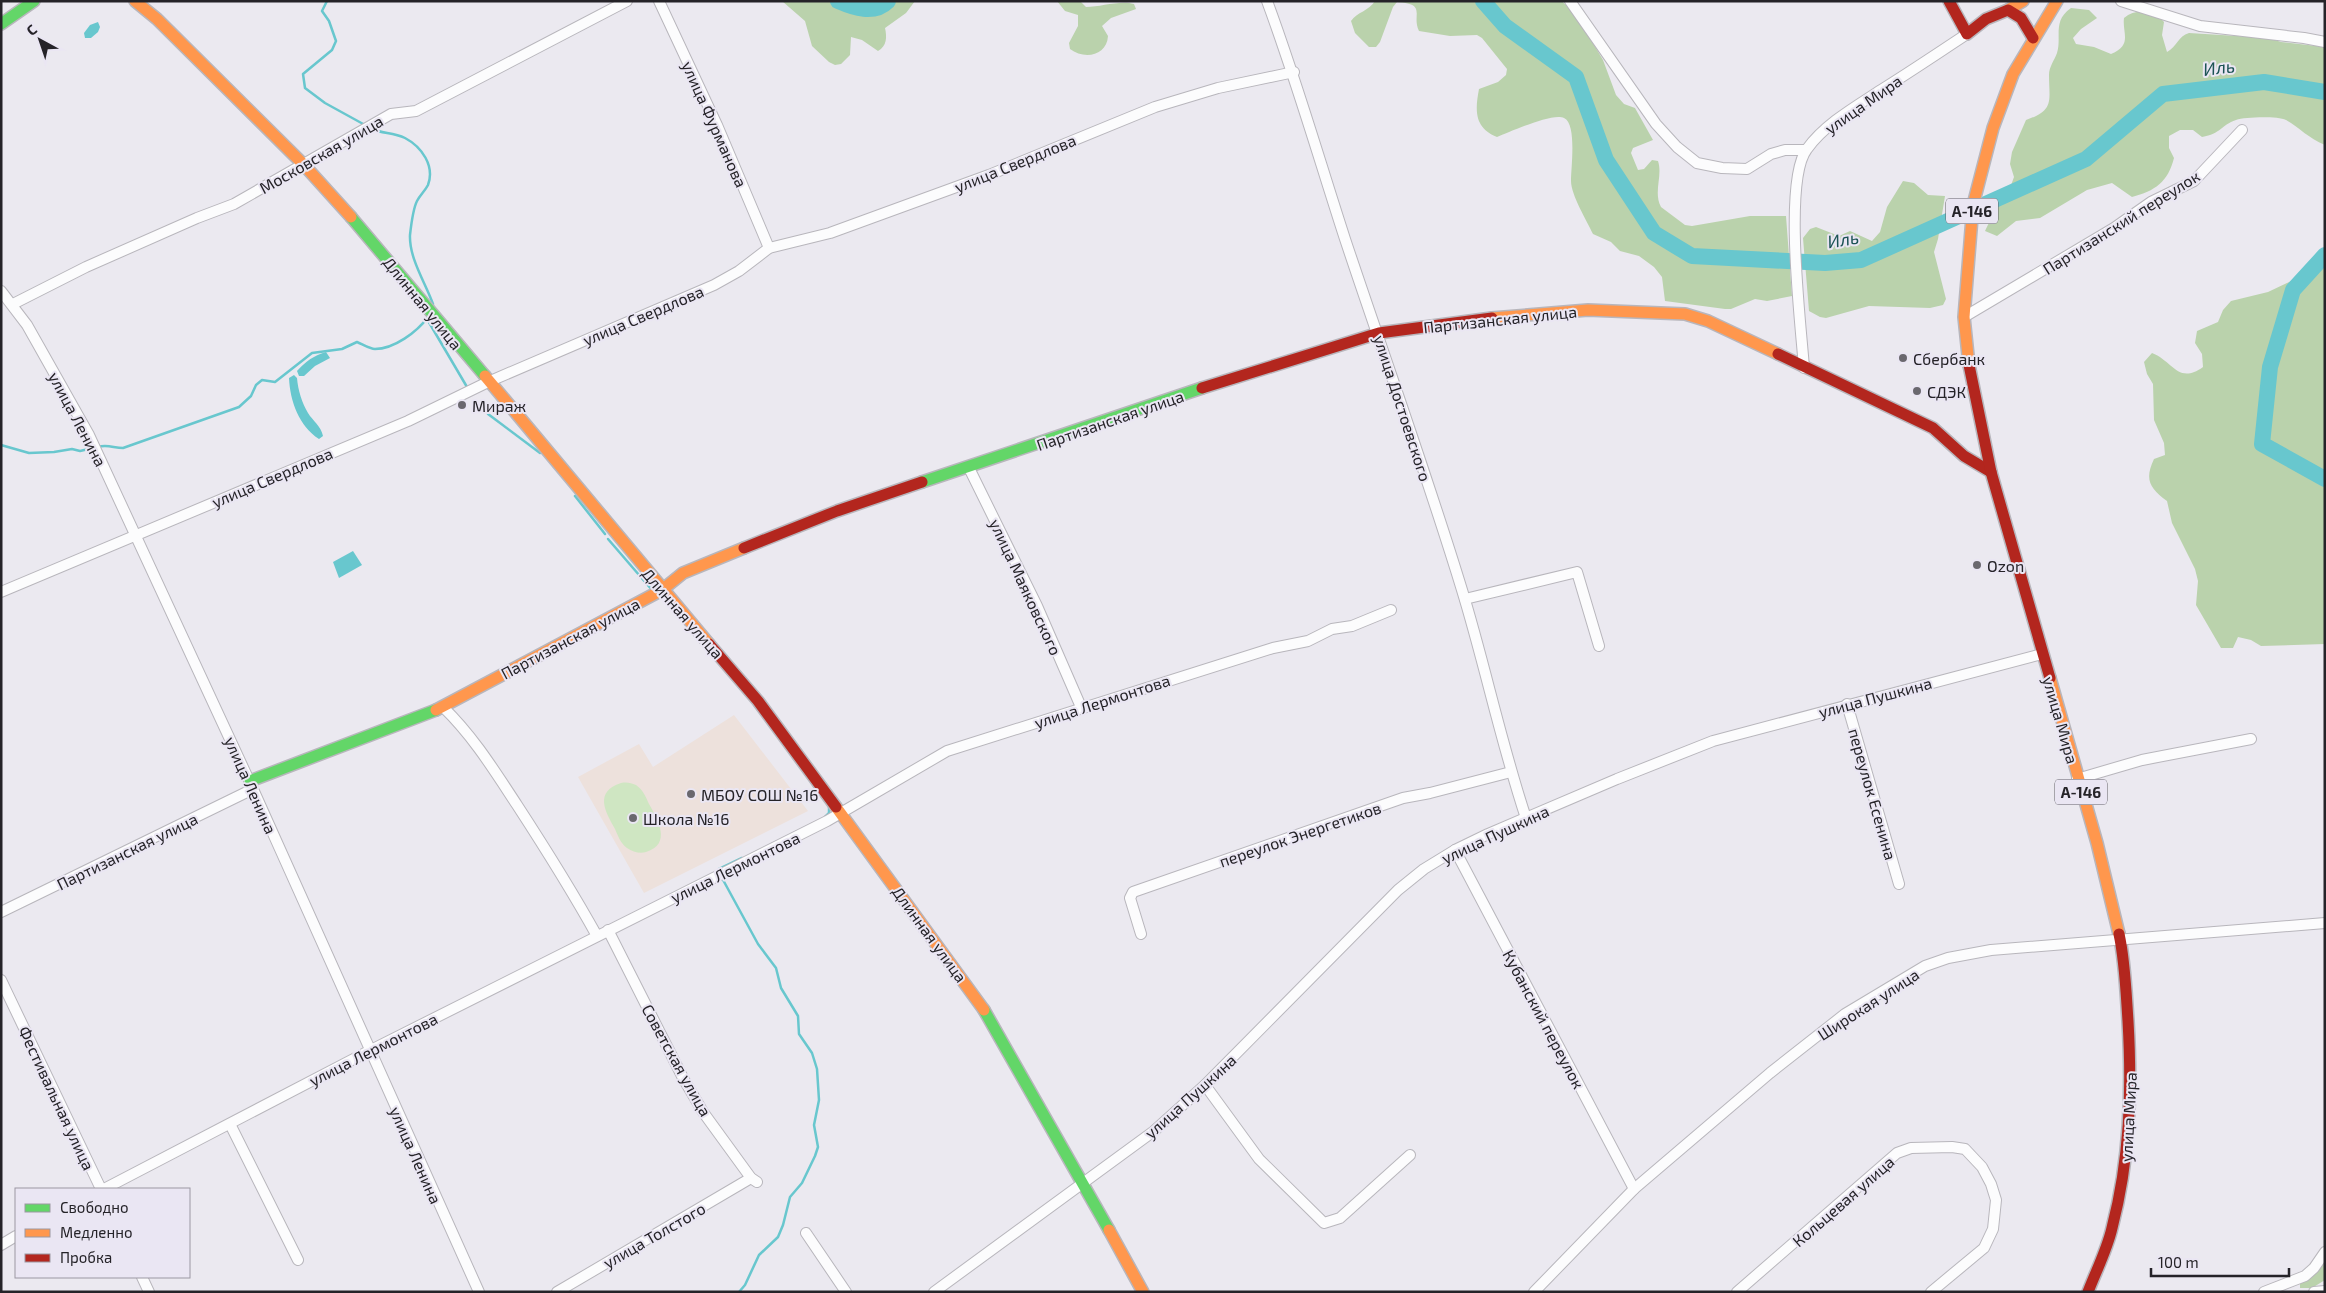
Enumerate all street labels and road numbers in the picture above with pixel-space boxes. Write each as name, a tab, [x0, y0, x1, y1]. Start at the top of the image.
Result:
street label: улица Фурманова	[678, 58, 751, 190]
street label: улица Мира	[1821, 70, 1906, 138]
street label: Московская улица	[256, 111, 387, 198]
street label: улица Свердлова	[951, 130, 1079, 197]
street label: Партизанский переулок	[2039, 166, 2204, 279]
road number: А-146	[1946, 198, 1998, 224]
street label: Длинная улица	[379, 253, 466, 354]
street label: улица Свердлова	[580, 281, 707, 350]
street label: Партизанская улица	[1422, 301, 1578, 338]
street label: улица Достоевского	[1369, 333, 1436, 484]
street label: улица Ленина	[44, 369, 111, 470]
street label: Партизанская улица	[1034, 386, 1186, 455]
street label: улица Свердлова	[209, 443, 336, 512]
street label: улица Маяковского	[985, 516, 1066, 659]
street label: Длинная улица	[638, 564, 728, 663]
street label: Партизанская улица	[497, 593, 643, 684]
street label: улица Лермонтова	[1032, 670, 1173, 733]
street label: улица Пушкина	[1816, 673, 1934, 722]
street label: улица Мира	[2039, 674, 2083, 766]
street label: переулок Есенина	[1844, 726, 1901, 862]
street label: улица Ленина	[220, 734, 281, 837]
road number: А-146	[2055, 780, 2107, 804]
street label: переулок Энергетиков	[1217, 797, 1384, 872]
street label: улица Пушкина	[1438, 801, 1552, 868]
street label: Партизанская улица	[53, 809, 201, 894]
street label: улица Лермонтова	[667, 827, 803, 907]
street label: Длинная улица	[888, 882, 971, 986]
street label: Кубанский переулок	[1498, 946, 1589, 1092]
street label: Широкая улица	[1814, 964, 1923, 1045]
street label: Советская улица	[637, 1001, 716, 1120]
street label: улица Лермонтова	[306, 1008, 441, 1090]
street label: Фестивальная улица	[14, 1023, 99, 1174]
street label: улица Пушкина	[1140, 1050, 1240, 1143]
street label: улица Мира	[2116, 1072, 2141, 1162]
street label: улица Ленина	[385, 1104, 446, 1207]
street label: Кольцевая улица	[1788, 1152, 1898, 1251]
street label: улица Толстого	[600, 1198, 709, 1273]

